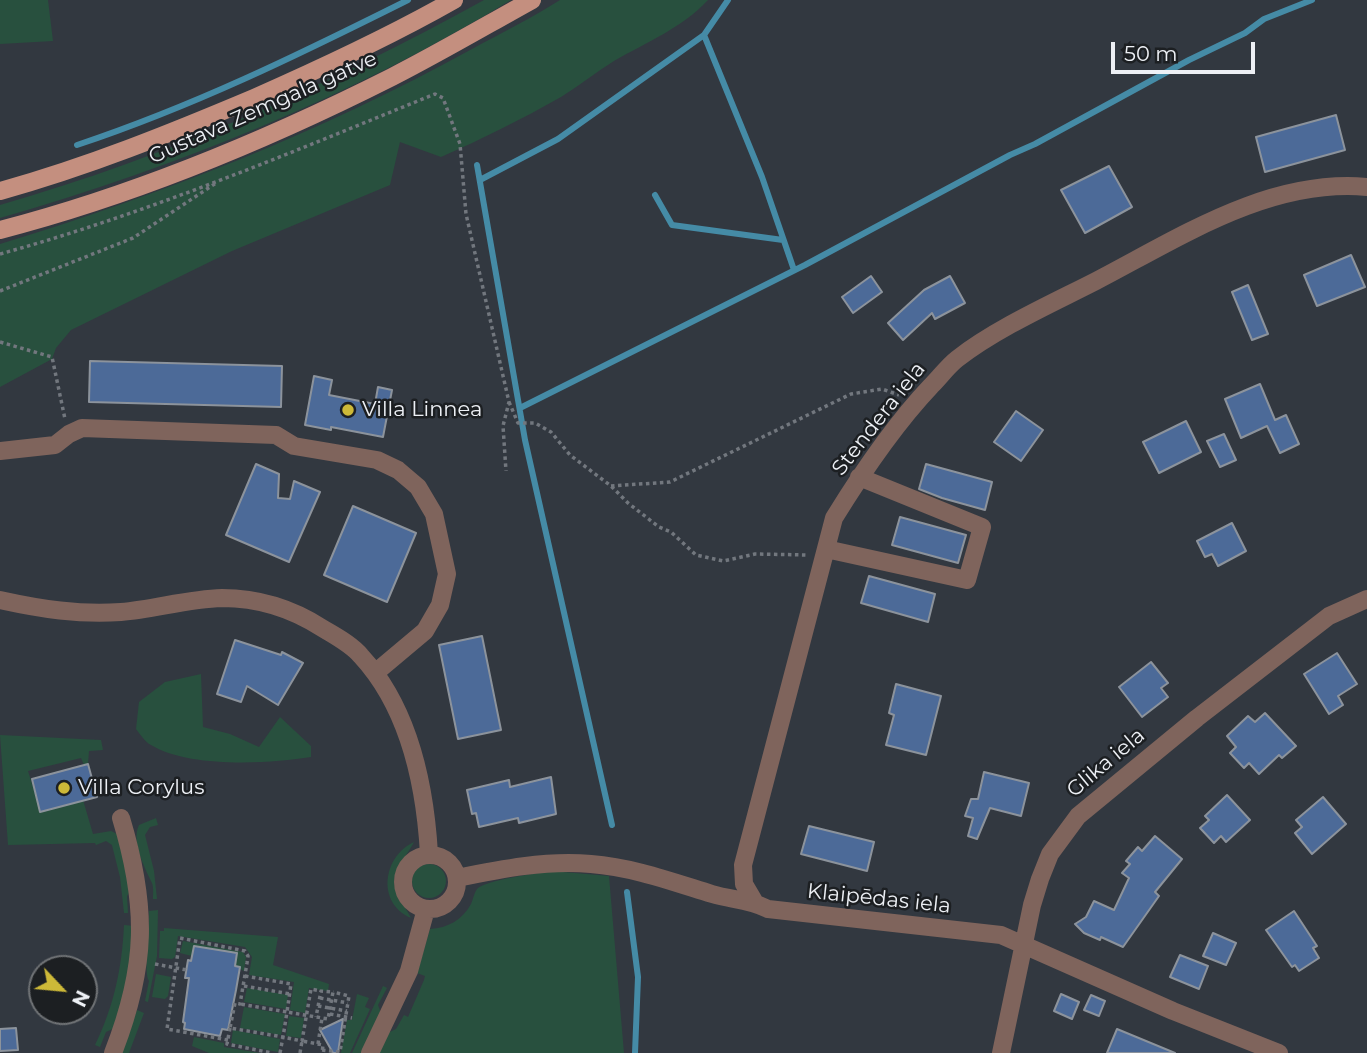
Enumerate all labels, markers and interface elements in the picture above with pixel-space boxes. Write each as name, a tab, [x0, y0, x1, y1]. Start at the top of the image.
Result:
scale bar	[1115, 28, 1258, 72]
text: 50 m	[1124, 41, 1178, 66]
street label: Gustava Zemgala gatve	[145, 46, 381, 170]
street label: Stendera iela	[827, 357, 931, 481]
place label: Villa Linnea	[362, 397, 482, 423]
marker: Villa Linnea	[340, 402, 356, 418]
street label: Glika iela	[1062, 723, 1150, 803]
place label: Villa Corylus	[78, 775, 204, 801]
marker: Villa Corylus	[56, 780, 72, 796]
street label: Klaipēdas iela	[806, 879, 952, 919]
north arrow	[28, 955, 98, 1025]
text: N	[67, 987, 94, 1010]

